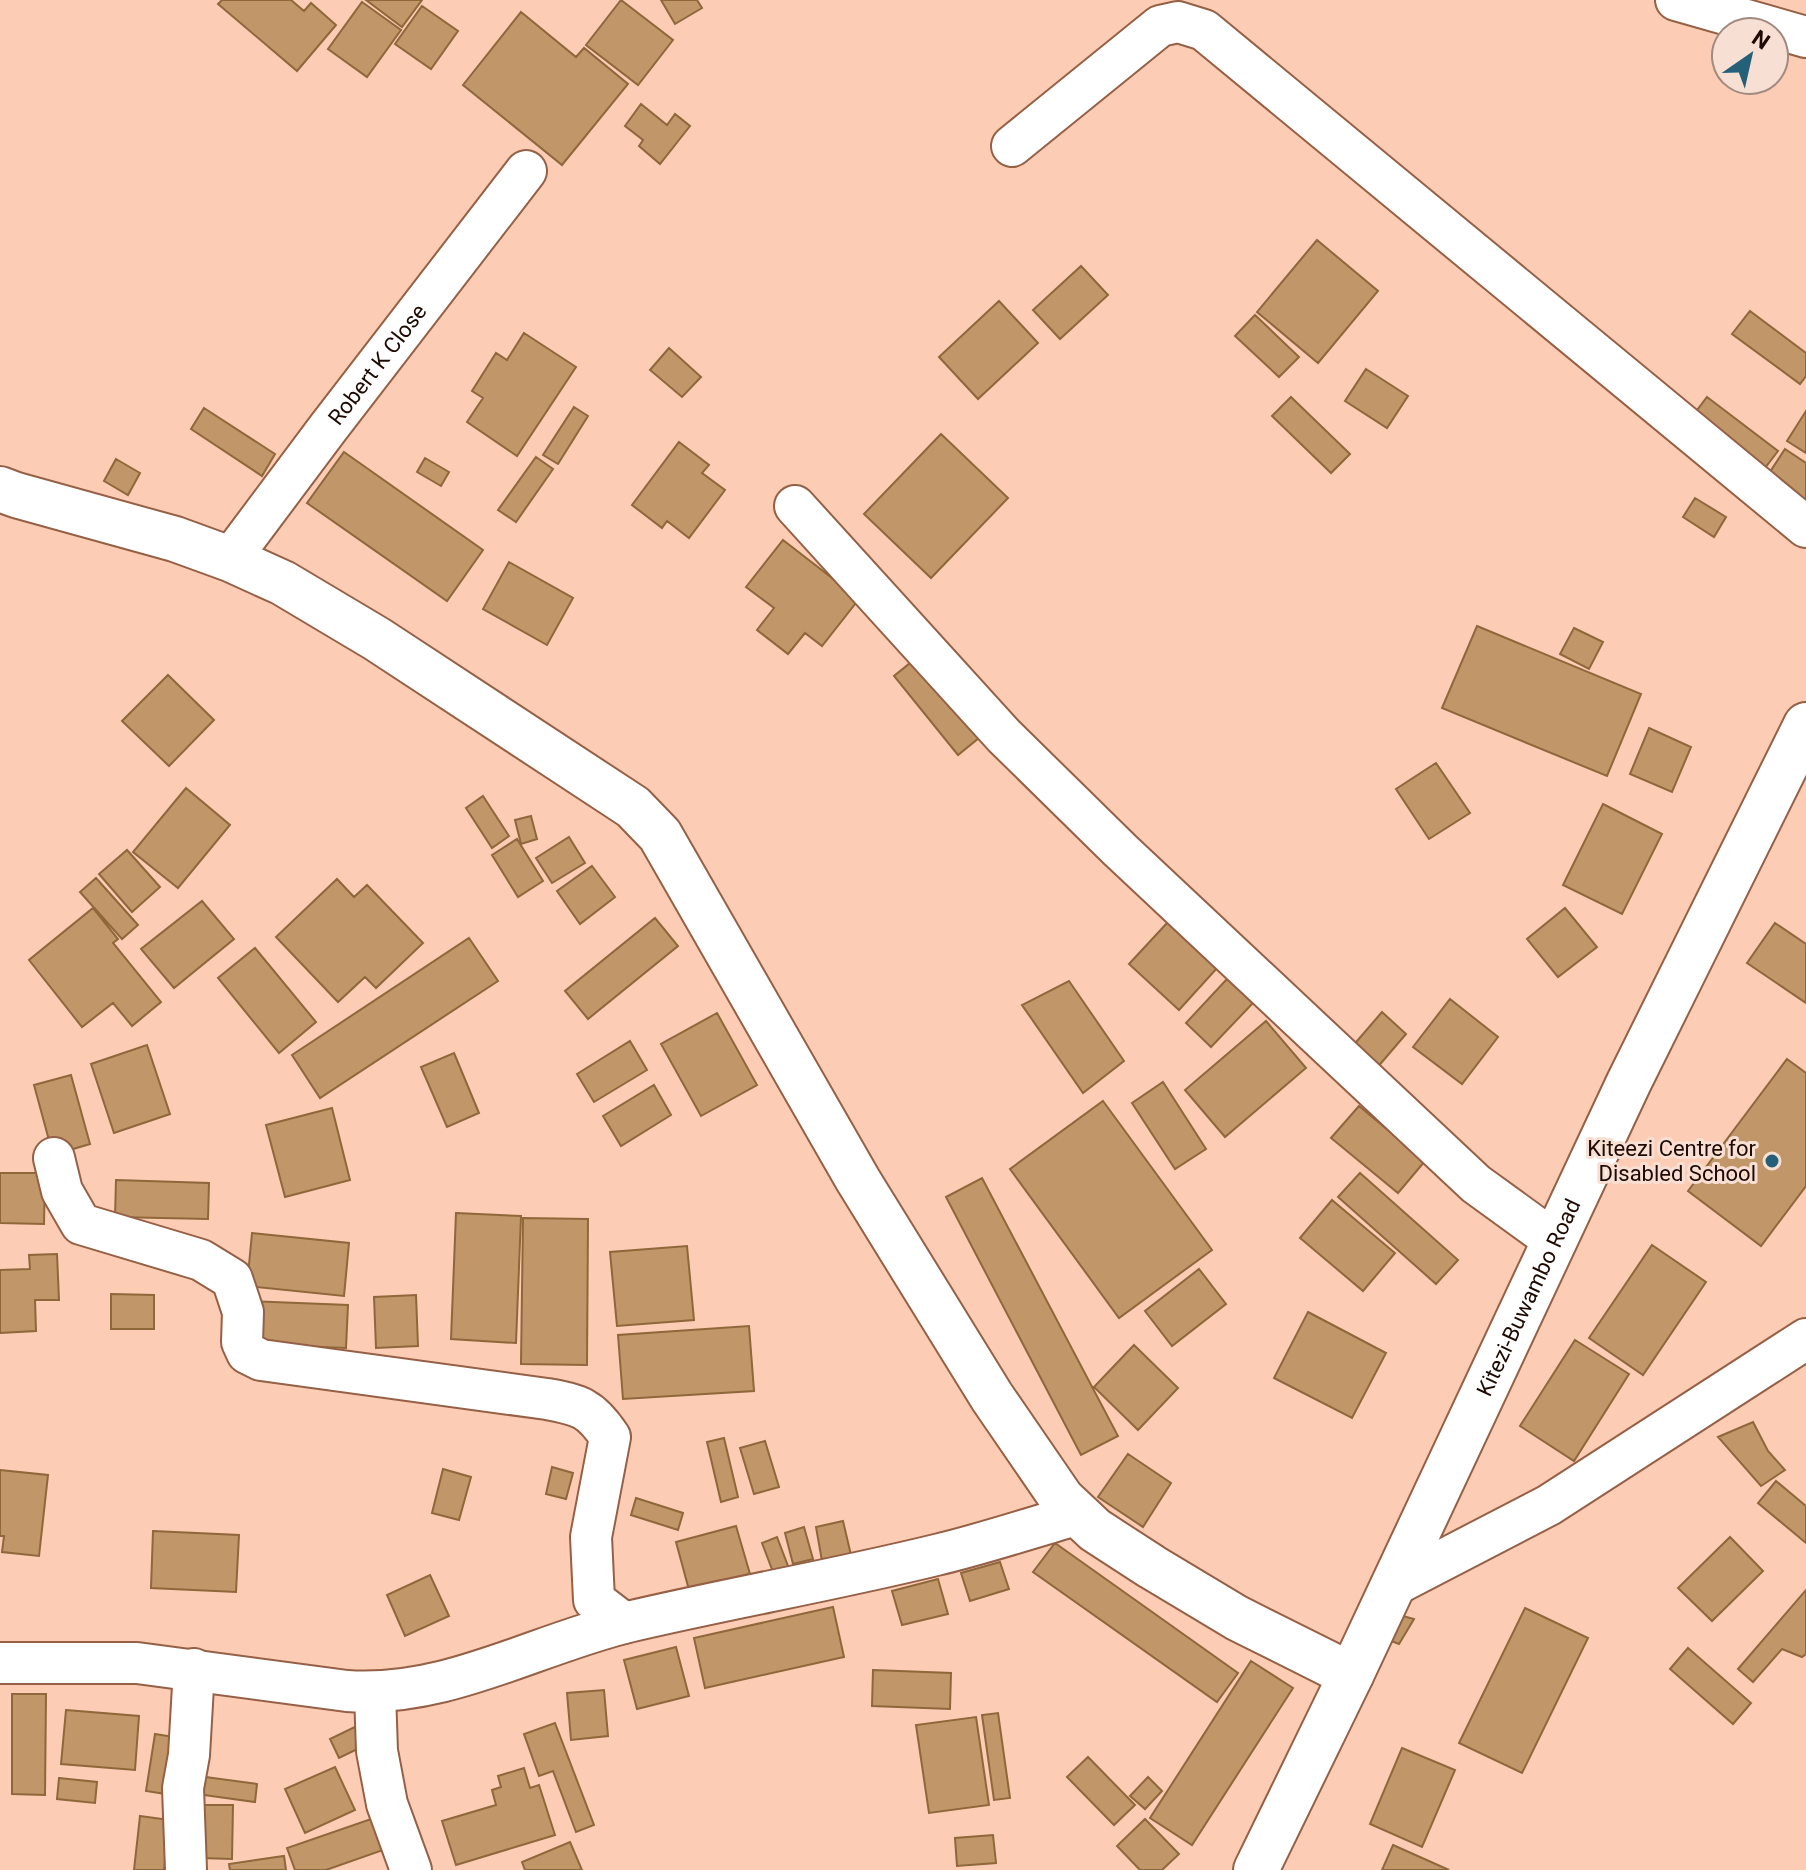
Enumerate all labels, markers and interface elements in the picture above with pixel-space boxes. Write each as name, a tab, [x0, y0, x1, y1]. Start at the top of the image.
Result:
north arrow	[1710, 16, 1790, 96]
text: N	[1747, 25, 1774, 55]
street label: Robert K Close	[323, 299, 431, 430]
place label: Kiteezi Centre for Disabled School	[1587, 1136, 1757, 1186]
marker: Kiteezi Centre for Disabled School	[1763, 1152, 1781, 1170]
street label: Kitezi-Buwambo Road	[1471, 1195, 1585, 1400]

